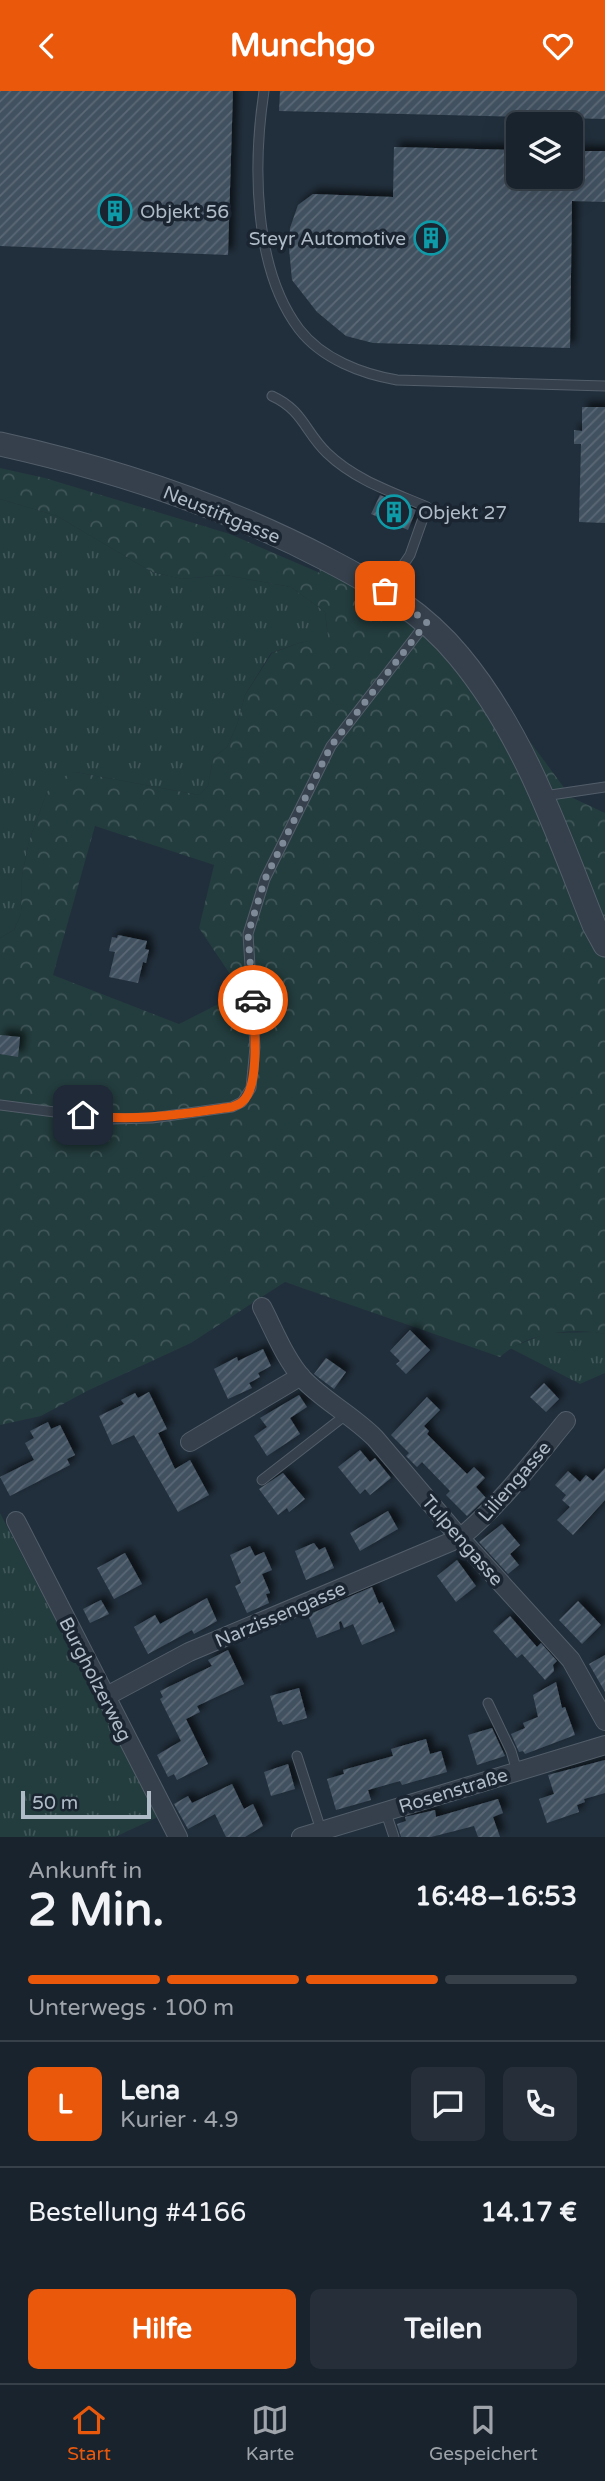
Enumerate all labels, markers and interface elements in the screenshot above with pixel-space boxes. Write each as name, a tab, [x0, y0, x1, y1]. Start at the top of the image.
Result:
icon: back	[28, 27, 66, 65]
text: Munchgo	[230, 27, 375, 65]
icon: heart	[539, 27, 577, 65]
map controls	[506, 112, 583, 189]
button: layers	[506, 112, 583, 189]
building icon: Objekt 56	[96, 192, 134, 230]
place label: Objekt 56	[140, 201, 229, 223]
building icon: Steyr Automotive	[412, 219, 450, 257]
place label: Steyr Automotive	[249, 228, 406, 250]
street label: Neustiftgasse	[160, 481, 283, 548]
building icon: Objekt 27	[375, 493, 413, 531]
place label: Objekt 27	[418, 502, 507, 524]
pin	[355, 561, 415, 621]
icon: bag	[366, 572, 404, 610]
courier	[218, 965, 288, 1035]
icon: car	[234, 981, 272, 1019]
pin	[53, 1085, 113, 1145]
icon: home	[64, 1096, 102, 1134]
street label: Liliengasse	[474, 1437, 556, 1526]
street label: Tulpengasse	[417, 1491, 508, 1590]
street label: Narzissengasse	[212, 1578, 349, 1652]
street label: Burgholzerweg	[54, 1614, 136, 1745]
street label: Rosenstraße	[396, 1764, 511, 1818]
scale bar	[21, 1788, 150, 1820]
text: 50 m	[32, 1792, 78, 1814]
text: Ankunft in	[28, 1857, 142, 1885]
text: 16:48–16:53	[415, 1881, 577, 1912]
text: 2 Min.	[28, 1883, 164, 1938]
text: Unterwegs · 100 m	[28, 1994, 234, 2022]
button: chat	[411, 2067, 485, 2141]
button: phone	[503, 2067, 577, 2141]
text: Lena	[120, 2075, 180, 2106]
text: L	[58, 2089, 72, 2120]
text: Kurier · 4.9	[120, 2106, 239, 2134]
text: Bestellung #4166	[28, 2197, 246, 2228]
text: 14.17 €	[480, 2197, 577, 2228]
button: Hilfe	[28, 2289, 296, 2369]
button: Teilen	[310, 2289, 577, 2369]
tab: Start	[67, 2401, 111, 2465]
tab: Karte	[246, 2401, 294, 2465]
tab: Gespeichert	[429, 2401, 538, 2465]

